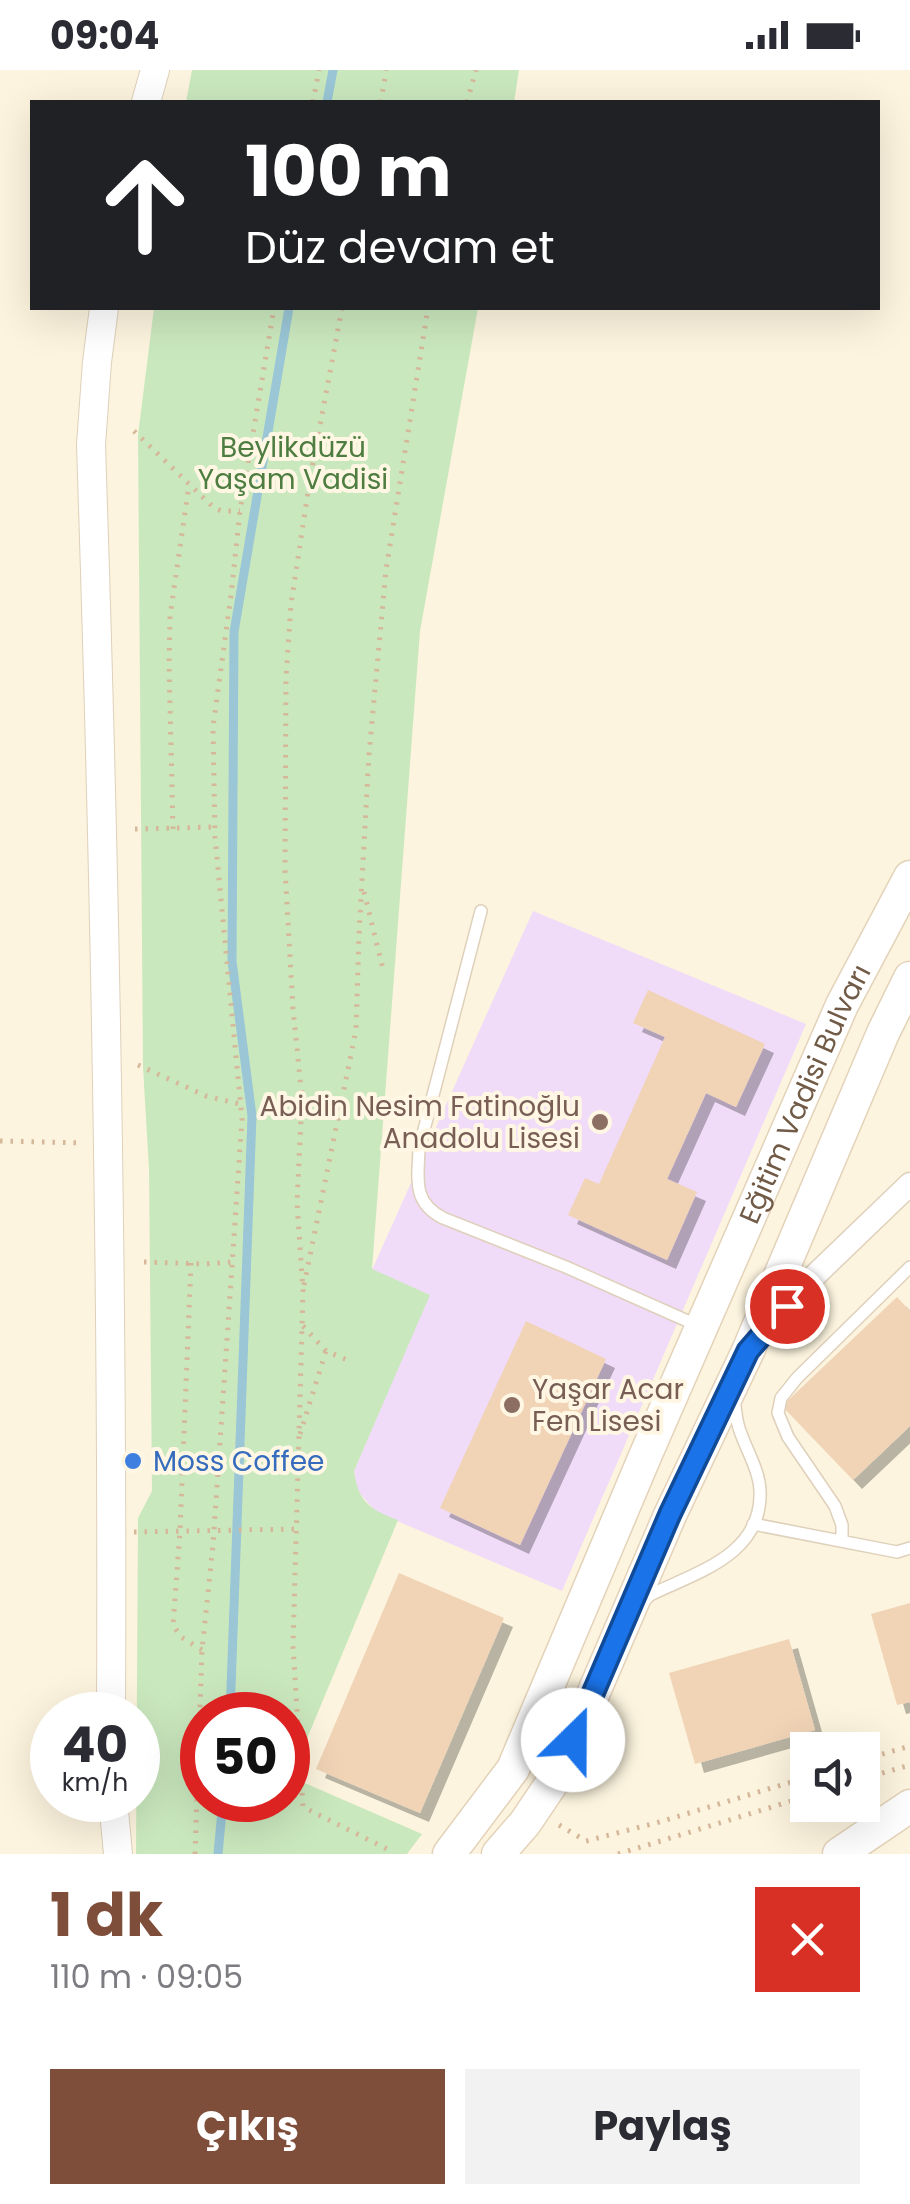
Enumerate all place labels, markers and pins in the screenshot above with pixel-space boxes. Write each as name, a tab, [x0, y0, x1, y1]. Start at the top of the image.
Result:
place label: Abidin Nesim Fatinoğlu Anadolu Lisesi	[260, 1087, 580, 1158]
marker: Abidin Nesim Fatinoğlu Anadolu Lisesi	[589, 1111, 611, 1133]
pin	[745, 1264, 830, 1349]
place label: Yaşar Acar Fen Lisesi	[532, 1370, 684, 1441]
marker: Yaşar Acar Fen Lisesi	[501, 1394, 523, 1416]
place label: Moss Coffee	[153, 1442, 324, 1481]
marker: Moss Coffee	[122, 1450, 144, 1472]

